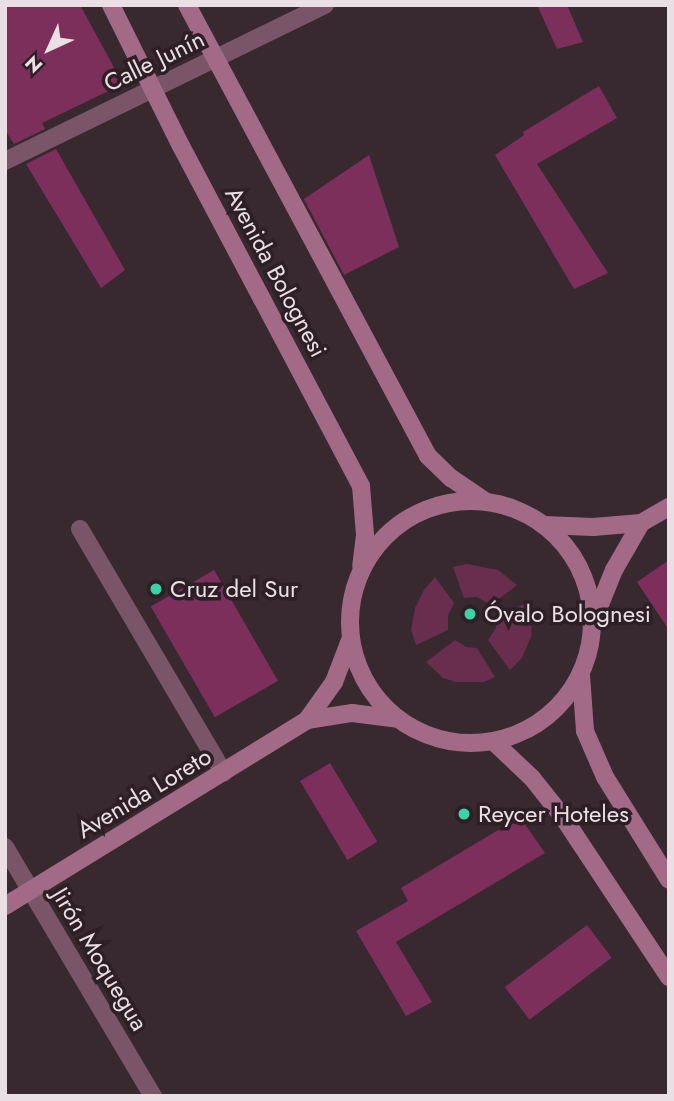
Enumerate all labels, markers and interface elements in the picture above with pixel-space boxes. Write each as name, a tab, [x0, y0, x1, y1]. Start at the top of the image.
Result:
north arrow	[14, 14, 84, 84]
street label: Calle Junín	[99, 24, 209, 98]
text: N	[19, 49, 49, 79]
street label: Avenida Bolognesi	[219, 182, 333, 362]
place label: Cruz del Sur	[170, 575, 298, 603]
marker: Cruz del Sur	[148, 581, 164, 597]
place label: Óvalo Bolognesi	[484, 600, 651, 628]
marker: Óvalo Bolognesi	[462, 606, 478, 622]
street label: Avenida Loreto	[72, 742, 216, 844]
place label: Reycer Hoteles	[478, 800, 629, 828]
marker: Reycer Hoteles	[456, 806, 472, 822]
street label: Jirón Moquegua	[46, 882, 154, 1036]

